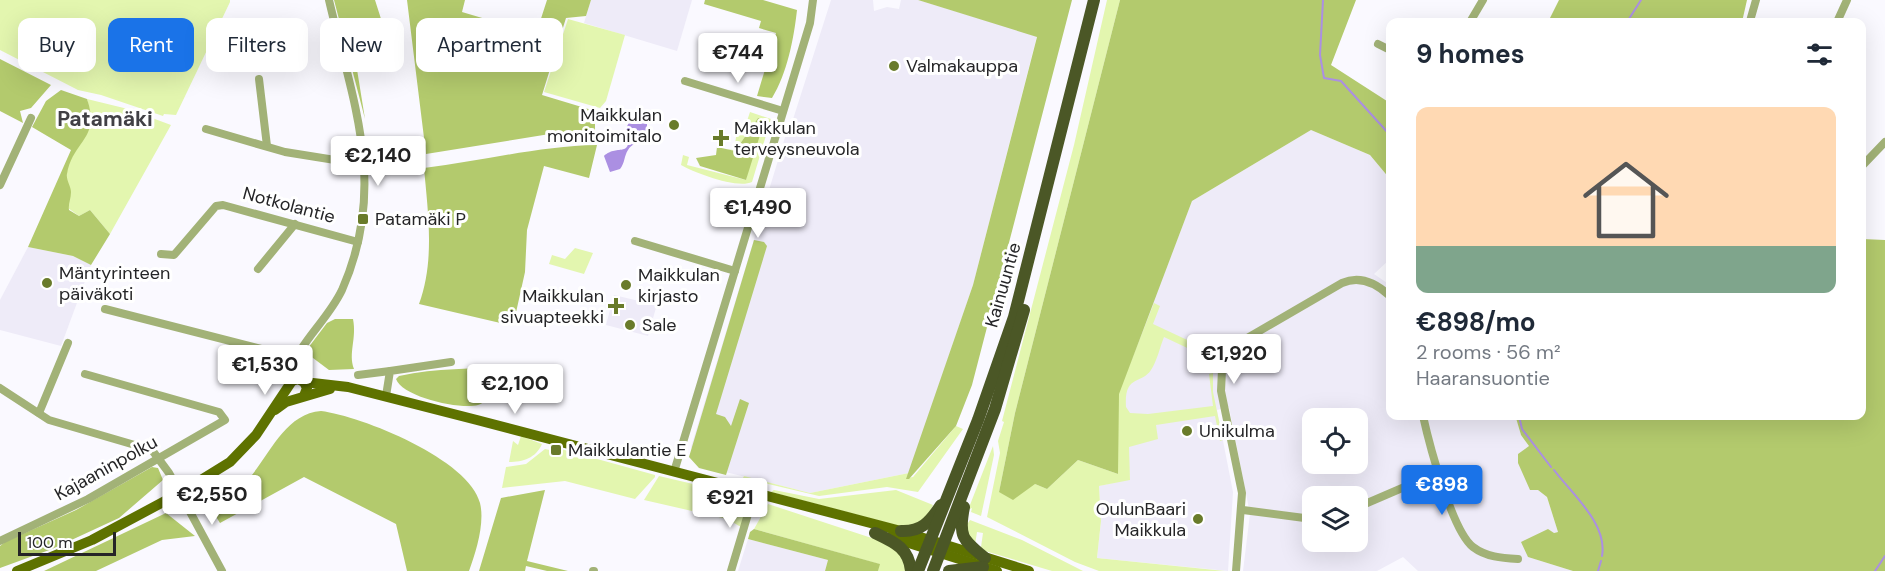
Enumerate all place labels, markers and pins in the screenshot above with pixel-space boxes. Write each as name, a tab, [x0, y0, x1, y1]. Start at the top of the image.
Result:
pin: €744	[702, 33, 774, 84]
place label: Valmakauppa	[906, 54, 1018, 78]
marker: Valmakauppa	[887, 59, 901, 73]
place label: Maikkulan monitoimitalo	[547, 103, 662, 148]
place label: Maikkulan terveysneuvola	[734, 116, 860, 161]
marker: Maikkulan monitoimitalo	[667, 118, 681, 132]
marker: Maikkulan terveysneuvola	[712, 129, 730, 147]
pin: €2,140	[329, 136, 427, 187]
pin: €1,490	[709, 188, 807, 239]
place label: Patamäki P	[375, 207, 466, 231]
marker: Patamäki P	[356, 212, 370, 226]
place label: Mäntyrinteen päiväkoti	[59, 261, 170, 306]
place label: Maikkulan kirjasto	[638, 263, 720, 308]
marker: Mäntyrinteen päiväkoti	[40, 276, 54, 290]
marker: Maikkulan kirjasto	[619, 278, 633, 292]
place label: Maikkulan sivuapteekki	[500, 284, 604, 329]
marker: Maikkulan sivuapteekki	[609, 299, 623, 313]
place label: Sale	[642, 313, 676, 337]
marker: Sale	[623, 318, 637, 332]
pin: €1,920	[1185, 334, 1283, 385]
pin: €1,530	[216, 345, 314, 396]
pin: €2,100	[466, 364, 564, 415]
place label: Unikulma	[1199, 419, 1275, 443]
marker: Unikulma	[1180, 424, 1194, 438]
place label: Maikkulantie E	[568, 438, 686, 462]
marker: Maikkulantie E	[549, 443, 563, 457]
pin: €898	[1406, 465, 1478, 516]
pin: €2,550	[163, 475, 261, 526]
pin: €921	[694, 478, 766, 529]
place label: OulunBaari Maikkula	[1096, 497, 1186, 542]
marker: OulunBaari Maikkula	[1191, 512, 1205, 526]

